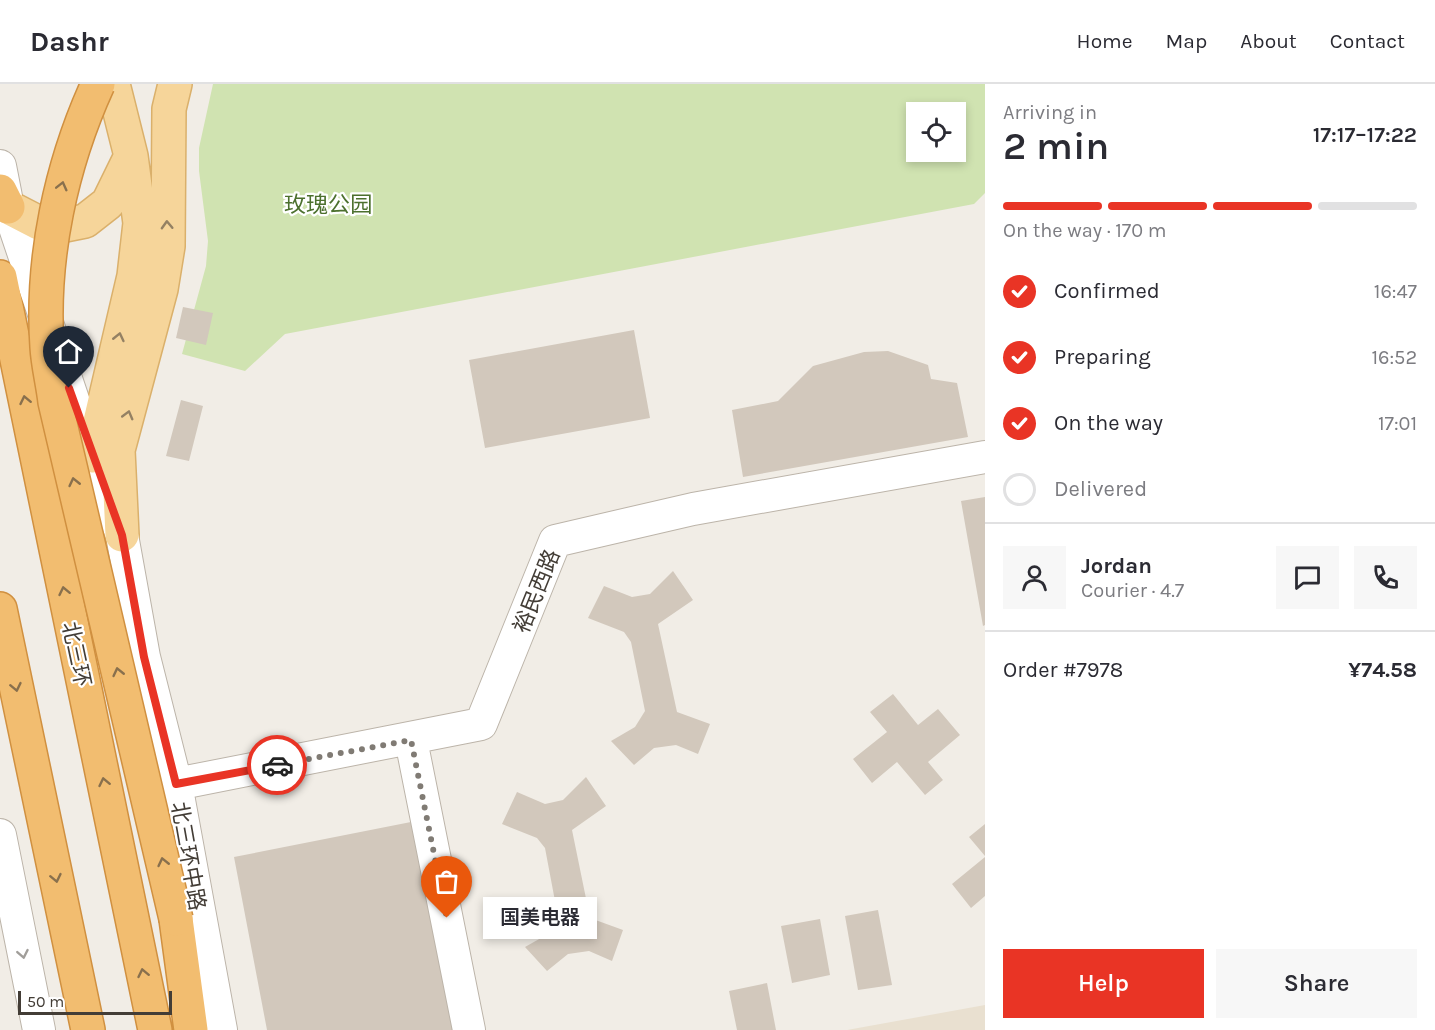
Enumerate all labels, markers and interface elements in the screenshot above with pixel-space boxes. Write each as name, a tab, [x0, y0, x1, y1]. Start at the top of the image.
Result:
text: Dashr	[30, 25, 109, 58]
text: Home	[1077, 29, 1133, 53]
text: Map	[1166, 29, 1207, 53]
text: About	[1240, 29, 1297, 53]
text: Contact	[1330, 29, 1405, 53]
text: Arriving in	[1003, 101, 1097, 124]
map controls	[906, 102, 966, 162]
button: locate	[906, 102, 966, 162]
text: 17:17–17:22	[1313, 122, 1417, 148]
text: 2 min	[1003, 123, 1109, 169]
one-way arrow	[54, 181, 67, 191]
park label: 玫瑰公园	[284, 192, 372, 218]
text: On the way · 170 m	[1003, 219, 1167, 242]
one-way arrow	[161, 220, 173, 229]
icon: check	[1003, 275, 1036, 308]
text: Confirmed	[1054, 278, 1160, 304]
text: 16:47	[1374, 280, 1417, 303]
pin	[43, 326, 94, 388]
one-way arrow	[112, 332, 125, 342]
icon: home	[52, 335, 85, 368]
icon: check	[1003, 341, 1036, 374]
text: Preparing	[1054, 344, 1151, 370]
text: 16:52	[1371, 346, 1417, 369]
one-way arrow	[19, 395, 32, 405]
icon: check	[1003, 407, 1036, 440]
one-way arrow	[121, 410, 133, 421]
text: On the way	[1054, 410, 1163, 436]
text: 17:01	[1378, 412, 1417, 435]
text: Delivered	[1054, 476, 1147, 502]
one-way arrow	[69, 477, 82, 487]
street label: 裕民西路	[508, 546, 565, 637]
button: person	[1003, 546, 1066, 609]
button: chat	[1276, 546, 1339, 609]
button: phone	[1354, 546, 1417, 609]
text: Jordan	[1081, 553, 1152, 579]
text: Courier · 4.7	[1081, 579, 1184, 602]
one-way arrow	[59, 586, 72, 596]
street label: 北三环	[56, 619, 96, 689]
text: Order #7978	[1003, 657, 1123, 683]
text: ¥74.58	[1348, 657, 1417, 683]
one-way arrow	[113, 667, 126, 677]
one-way arrow	[9, 681, 22, 691]
courier	[247, 735, 307, 795]
icon: car	[261, 749, 294, 782]
one-way arrow	[98, 777, 111, 787]
street label: 北三环中路	[166, 800, 210, 913]
pin	[421, 856, 472, 918]
one-way arrow	[157, 857, 170, 867]
icon: bag	[430, 865, 463, 898]
one-way arrow	[49, 872, 62, 882]
callout: 国美电器	[483, 897, 597, 939]
text: 国美电器	[500, 906, 580, 929]
one-way arrow	[16, 948, 29, 958]
button: Help	[1003, 949, 1204, 1018]
button: Share	[1216, 949, 1417, 1018]
one-way arrow	[137, 968, 150, 978]
scale bar	[18, 988, 172, 1016]
text: 50 m	[27, 992, 64, 1011]

